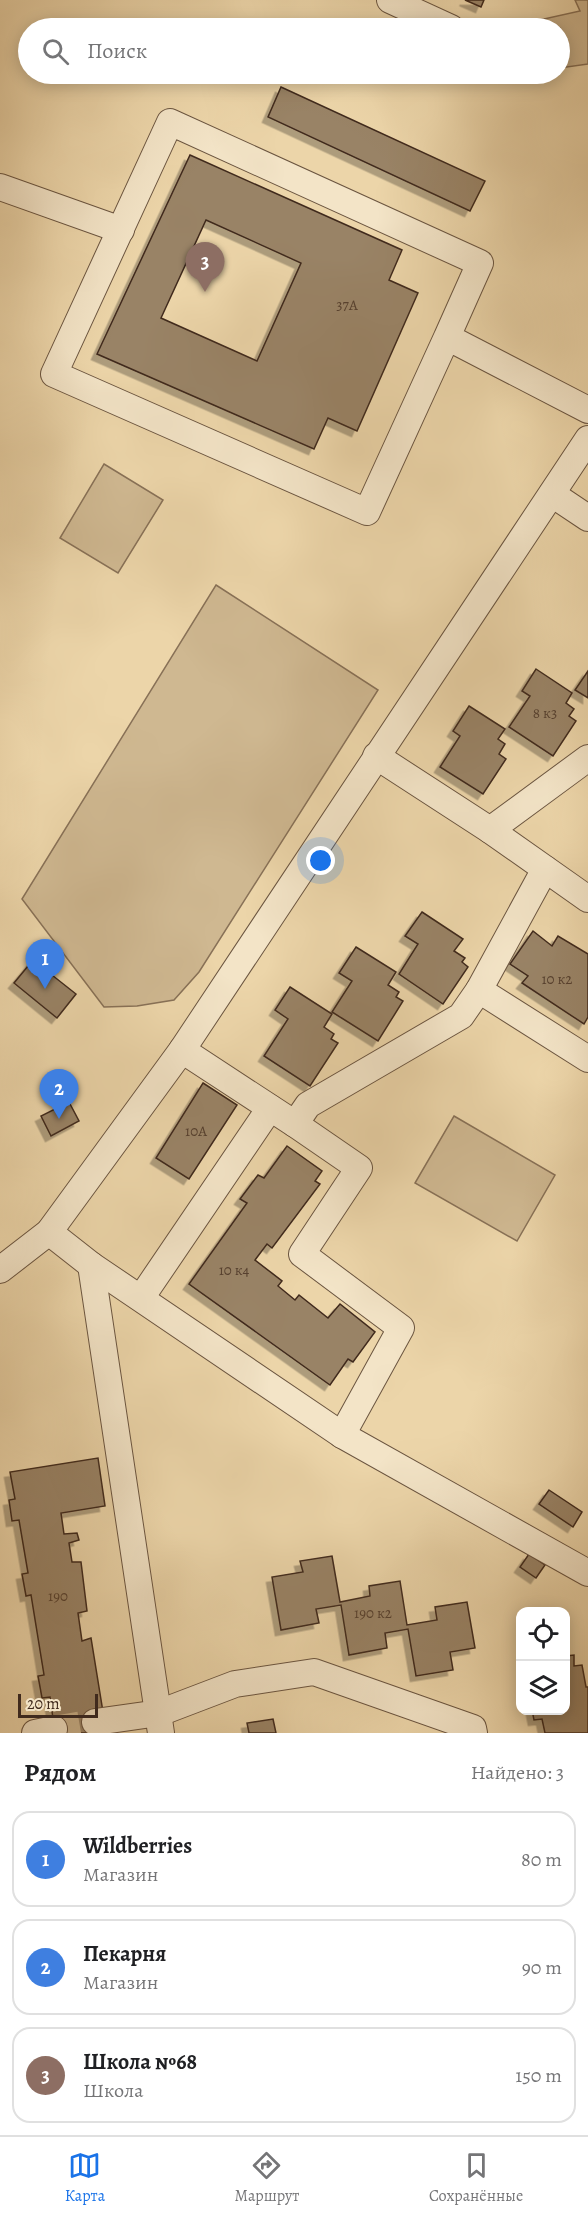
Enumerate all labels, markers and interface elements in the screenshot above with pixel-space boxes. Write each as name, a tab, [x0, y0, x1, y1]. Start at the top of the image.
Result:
search box	[18, 18, 570, 84]
icon: search	[39, 35, 72, 68]
text: Поиск	[87, 36, 147, 66]
pin: 3	[186, 242, 224, 292]
house number: 37А	[336, 295, 358, 315]
house number: 8 к3	[533, 703, 557, 723]
your location	[306, 846, 335, 875]
pin: 1	[26, 940, 64, 989]
house number: 10 к2	[541, 969, 573, 989]
pin: 2	[40, 1070, 78, 1119]
house number: 10А	[185, 1121, 207, 1141]
house number: 10 к4	[219, 1260, 250, 1280]
house number: 190	[48, 1586, 68, 1606]
house number: 190 к2	[354, 1603, 392, 1623]
map controls	[516, 1607, 570, 1715]
button: locate	[516, 1607, 570, 1661]
button: layers	[516, 1661, 570, 1715]
scale bar	[18, 1691, 98, 1718]
text: 20 m	[27, 1693, 60, 1715]
text: Рядом	[24, 1755, 96, 1790]
text: Найдено: 3	[471, 1759, 564, 1786]
text: Wildberries	[83, 1831, 192, 1861]
text: 1	[42, 1846, 49, 1873]
text: 80 m	[521, 1846, 562, 1873]
text: Магазин	[83, 1861, 158, 1888]
text: Пекарня	[83, 1939, 166, 1969]
text: 2	[41, 1954, 50, 1981]
text: 90 m	[522, 1954, 562, 1981]
text: Магазин	[83, 1969, 158, 1996]
text: Школа №68	[83, 2047, 197, 2077]
text: 3	[41, 2062, 50, 2089]
text: 150 m	[515, 2062, 562, 2089]
text: Школа	[83, 2077, 143, 2104]
tab: Карта	[65, 2149, 105, 2207]
tab: Маршрут	[235, 2149, 299, 2207]
tab: Сохранённые	[429, 2149, 523, 2207]

